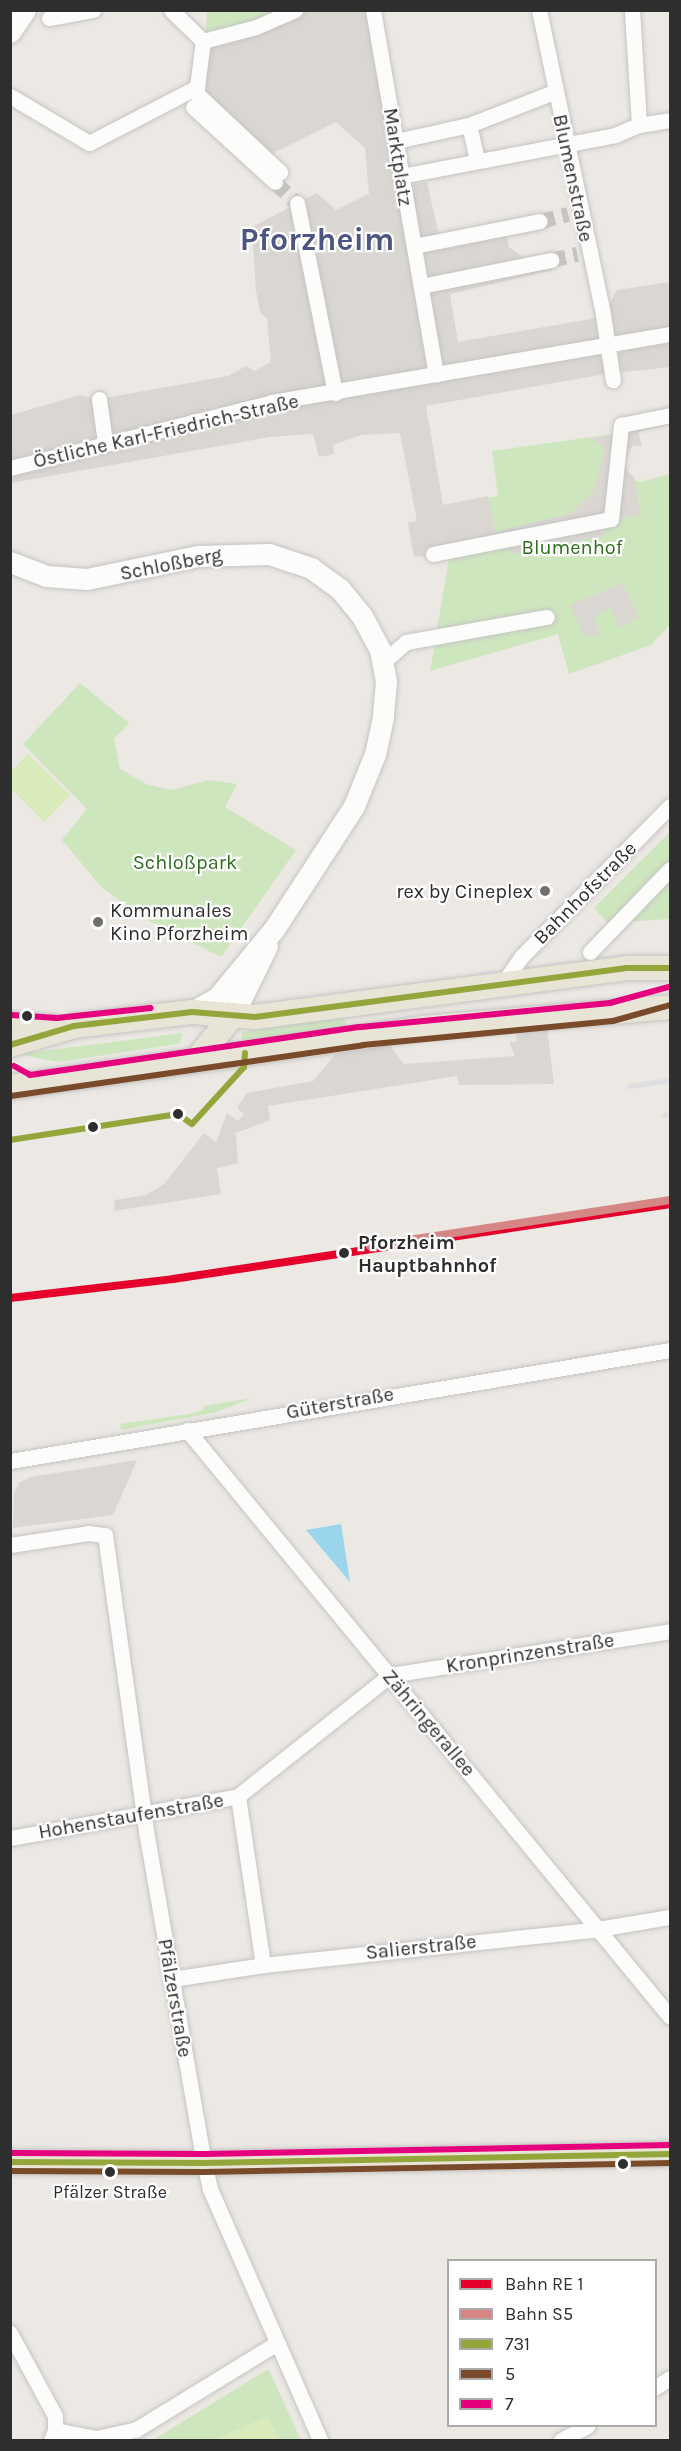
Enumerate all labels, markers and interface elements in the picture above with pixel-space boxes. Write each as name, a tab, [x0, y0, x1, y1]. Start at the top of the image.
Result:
street label: Marktplatz	[378, 106, 418, 208]
street label: Blumenstraße	[548, 112, 598, 244]
district label: Pforzheim	[240, 221, 394, 259]
street label: Östliche Karl-Friedrich-Straße	[31, 389, 301, 473]
park label: Blumenhof	[521, 535, 623, 559]
street label: Schloßberg	[118, 542, 224, 586]
street label: Bahnhofstraße	[529, 837, 641, 949]
park label: Schloßpark	[133, 850, 237, 874]
place label: rex by Cineplex	[396, 879, 533, 903]
marker: rex by Cineplex	[538, 884, 552, 898]
place label: Kommunales Kino Pforzheim	[110, 898, 248, 945]
marker: Kommunales Kino Pforzheim	[91, 915, 105, 929]
unlabelled marker	[21, 1010, 33, 1022]
unlabelled marker	[172, 1108, 184, 1120]
unlabelled marker	[87, 1121, 99, 1133]
place label: Pforzheim Hauptbahnhof	[358, 1230, 496, 1277]
marker: Pforzheim Hauptbahnhof	[335, 1244, 353, 1262]
street label: Güterstraße	[284, 1382, 396, 1424]
street label: Kronprinzenstraße	[444, 1628, 616, 1678]
street label: Zähringerallee	[377, 1665, 481, 1781]
street label: Hohenstaufenstraße	[36, 1788, 226, 1844]
street label: Salierstraße	[365, 1929, 477, 1965]
street label: Pfälzerstraße	[153, 1937, 197, 2059]
unlabelled marker	[617, 2158, 629, 2170]
marker: Pfälzer Straße	[104, 2166, 116, 2178]
place label: Pfälzer Straße	[53, 2181, 167, 2203]
legend	[447, 2259, 657, 2427]
text: Bahn RE 1	[505, 2273, 583, 2295]
text: Bahn S5	[505, 2303, 573, 2325]
text: 731	[505, 2333, 530, 2355]
text: 5	[505, 2363, 515, 2385]
text: 7	[505, 2393, 513, 2415]

